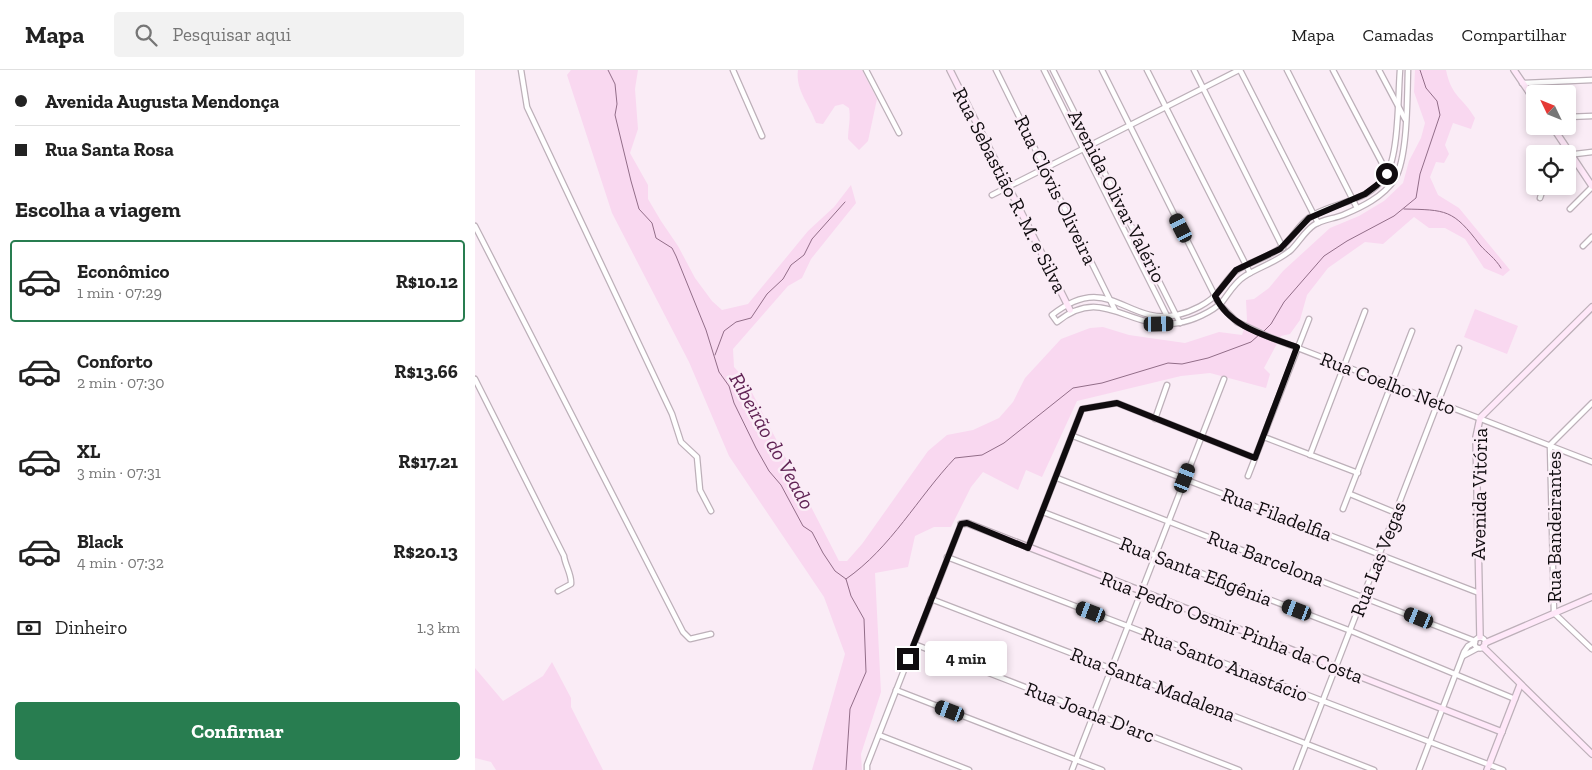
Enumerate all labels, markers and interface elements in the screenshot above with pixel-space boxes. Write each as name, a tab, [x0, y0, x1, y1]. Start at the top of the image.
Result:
search box	[114, 12, 464, 57]
text: Mapa	[25, 20, 84, 49]
icon: search	[132, 21, 160, 49]
text: Pesquisar aqui	[172, 23, 291, 46]
text: Mapa	[1292, 24, 1335, 46]
text: Camadas	[1363, 24, 1434, 46]
text: Compartilhar	[1462, 24, 1567, 46]
street label: Rua Sebastião R. M. e Silva	[948, 83, 1072, 297]
north arrow	[1526, 85, 1576, 135]
map controls	[1526, 85, 1576, 195]
text: Avenida Augusta Mendonça	[45, 90, 279, 113]
street label: Avenida Olivar Valério	[1063, 106, 1171, 286]
street label: Rua Clóvis Oliveira	[1010, 112, 1103, 269]
text: Rua Santa Rosa	[45, 138, 174, 161]
button: locate	[1526, 145, 1576, 195]
route start	[1376, 163, 1398, 185]
text: Escolha a viagem	[15, 196, 181, 223]
car	[1167, 211, 1194, 245]
icon: car	[17, 259, 62, 304]
text: Econômico	[77, 260, 170, 283]
text: R$10.12	[396, 270, 458, 293]
text: 1 min · 07:29	[77, 283, 162, 302]
car	[1143, 316, 1174, 332]
street label: Rua Coelho Neto	[1317, 346, 1459, 420]
icon: car	[17, 349, 62, 394]
text: Conforto	[77, 350, 153, 373]
text: R$13.66	[394, 360, 458, 383]
water label: Ribeirão do Veado	[724, 368, 820, 514]
text: 2 min · 07:30	[77, 373, 164, 392]
street label: Avenida Vitória	[1466, 427, 1492, 560]
icon: car	[17, 439, 62, 484]
text: XL	[77, 440, 100, 463]
text: R$17.21	[398, 450, 458, 473]
street label: Rua Bandeirantes	[1542, 451, 1566, 603]
car	[1172, 461, 1197, 495]
text: 3 min · 07:31	[77, 463, 161, 482]
street label: Rua Filadelfia	[1218, 482, 1336, 546]
street label: Rua Las Vegas	[1345, 498, 1411, 620]
street label: Rua Barcelona	[1204, 525, 1328, 591]
icon: car	[17, 529, 62, 574]
text: Black	[77, 530, 123, 553]
street label: Rua Santa Efigênia	[1116, 531, 1276, 611]
text: R$20.13	[393, 540, 458, 563]
text: 4 min · 07:32	[77, 553, 164, 572]
street label: Rua Pedro Osmir Pinha da Costa	[1097, 566, 1367, 688]
car	[1280, 598, 1313, 622]
car	[1074, 600, 1107, 624]
car	[1402, 605, 1435, 631]
icon: cash	[15, 614, 43, 642]
text: Dinheiro	[55, 616, 127, 639]
text: 1.3 km	[417, 618, 460, 637]
street label: Rua Santo Anastácio	[1138, 621, 1312, 707]
street label: Rua Santa Madalena	[1067, 641, 1239, 727]
callout: 4 min	[925, 642, 1008, 676]
route end	[897, 648, 919, 670]
text: 4 min	[946, 649, 986, 668]
street label: Rua Joana D'arc	[1022, 676, 1158, 748]
car	[933, 699, 966, 723]
button: Confirmar	[15, 702, 460, 760]

